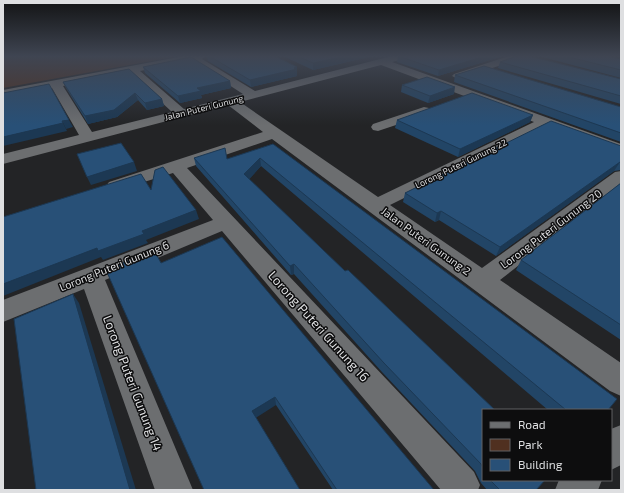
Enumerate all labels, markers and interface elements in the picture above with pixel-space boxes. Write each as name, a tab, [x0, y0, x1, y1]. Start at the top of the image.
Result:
street label: Jalan Puteri Gunung	[163, 92, 244, 123]
street label: Lorong Puteri Gunung 22	[413, 137, 508, 191]
street label: Lorong Puteri Gunung 20	[497, 186, 604, 271]
street label: Jalan Puteri Gunung 2	[379, 204, 474, 277]
street label: Lorong Puteri Gunung 6	[57, 238, 170, 293]
street label: Lorong Puteri Gunung 16	[265, 267, 373, 385]
street label: Lorong Puteri Gunung 14	[100, 313, 166, 453]
legend	[482, 409, 612, 481]
text: Road	[518, 417, 546, 431]
text: Park	[518, 437, 543, 451]
text: Building	[518, 457, 563, 471]

